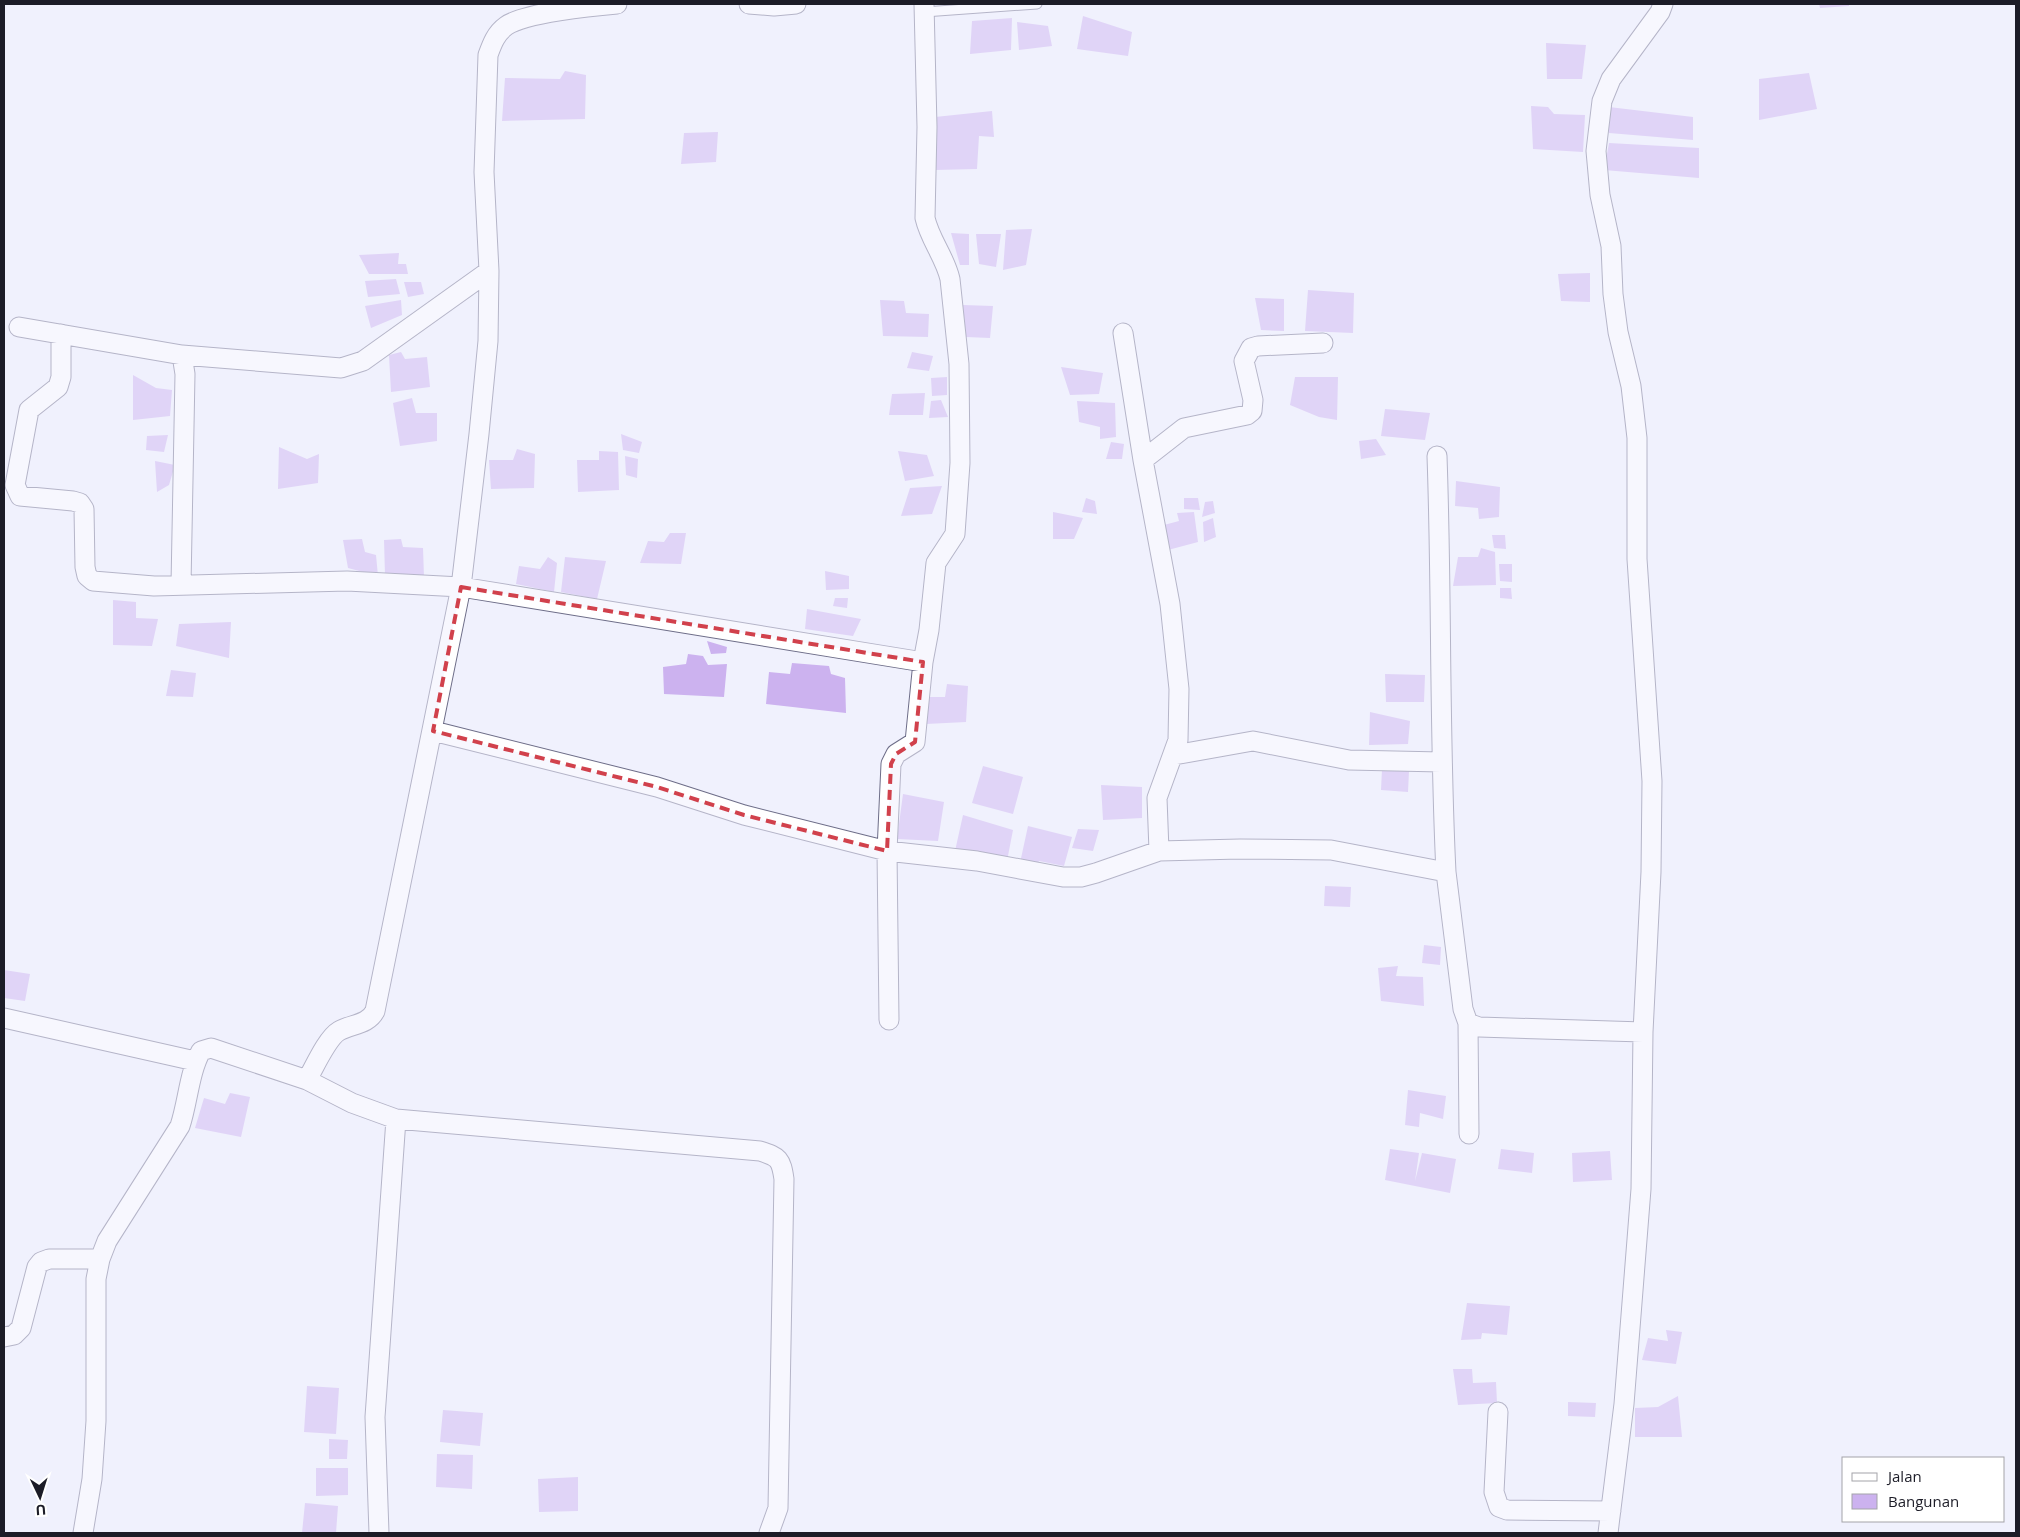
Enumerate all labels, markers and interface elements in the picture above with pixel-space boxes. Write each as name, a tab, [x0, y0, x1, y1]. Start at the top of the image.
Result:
legend	[1842, 1457, 2005, 1522]
text: Jalan	[1886, 1466, 1922, 1486]
north arrow	[15, 1472, 65, 1522]
text: Bangunan	[1888, 1491, 1959, 1511]
text: U	[35, 1501, 47, 1520]

